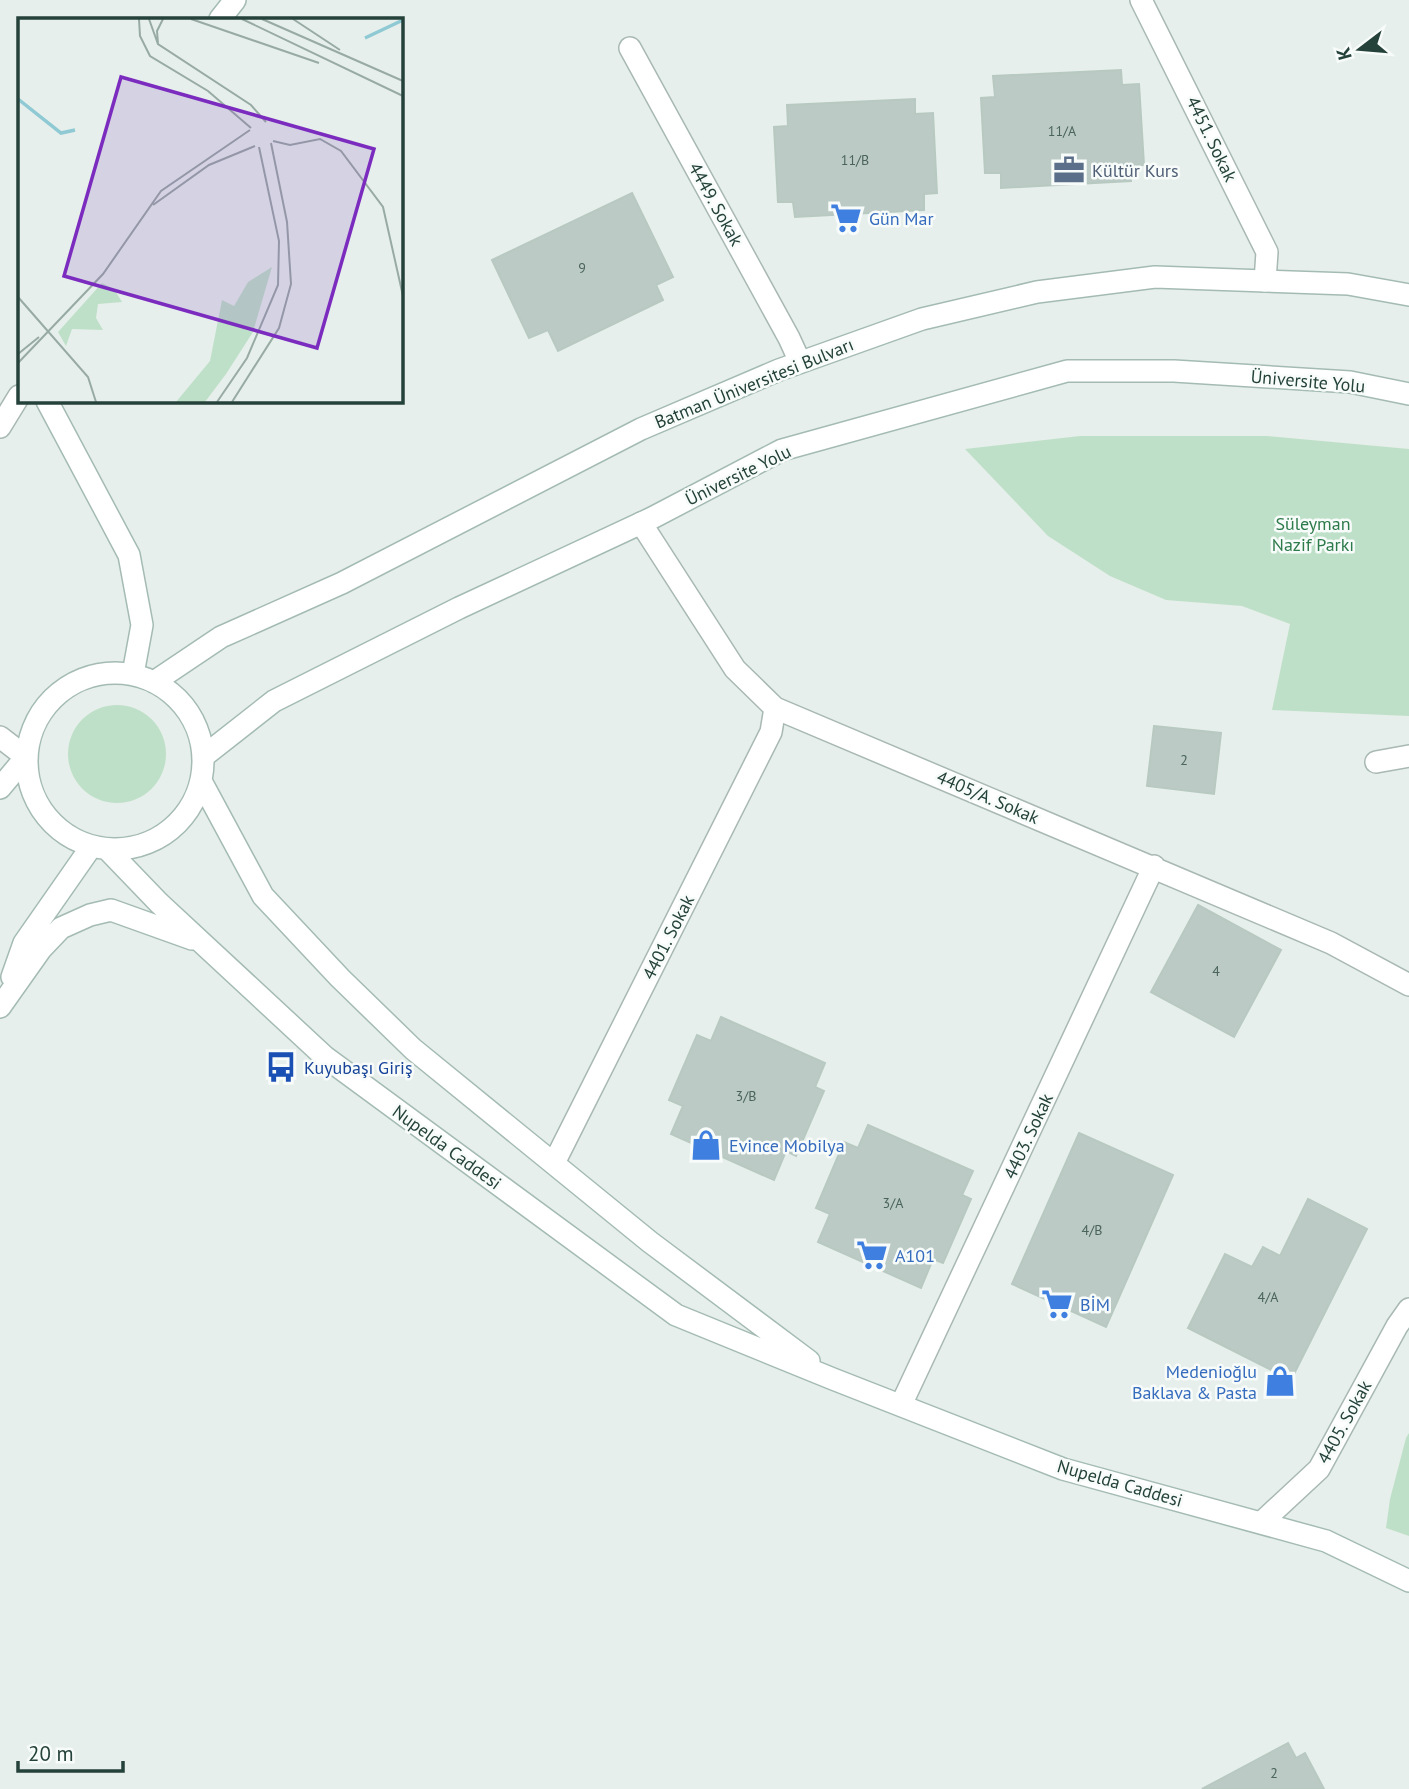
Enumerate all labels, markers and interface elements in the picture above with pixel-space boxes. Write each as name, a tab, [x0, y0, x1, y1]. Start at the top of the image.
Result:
north arrow	[1325, 14, 1395, 84]
inset map	[18, 18, 402, 402]
text: K	[1330, 45, 1357, 63]
street label: 4451. Sokak	[1182, 93, 1243, 186]
house number: 11/A	[1048, 122, 1077, 140]
house number: 11/B	[841, 151, 869, 169]
office icon: Kültür Kurs	[1052, 153, 1086, 187]
street label: 4449. Sokak	[684, 158, 749, 250]
place label: Kültür Kurs	[1092, 159, 1179, 182]
supermarket icon: Gün Mar	[829, 201, 863, 235]
place label: Gün Mar	[869, 207, 934, 230]
house number: 9	[578, 259, 586, 277]
street label: Batman Üniversitesi Bulvarı	[651, 333, 857, 433]
street label: Üniversite Yolu	[1250, 365, 1366, 397]
street label: Üniversite Yolu	[681, 439, 795, 511]
park label: Süleyman Nazif Parkı	[1272, 512, 1354, 556]
house number: 2	[1180, 751, 1188, 769]
street label: 4405/A. Sokak	[933, 765, 1043, 829]
street label: 4401. Sokak	[637, 891, 699, 983]
house number: 4	[1212, 962, 1220, 980]
bus stop icon: Kuyubaşı Giriş	[264, 1050, 298, 1084]
place label: Kuyubaşı Giriş	[304, 1056, 413, 1079]
house number: 3/B	[736, 1087, 756, 1105]
street label: 4403. Sokak	[998, 1089, 1058, 1182]
street label: Nupelda Caddesi	[388, 1100, 506, 1194]
shop icon: Evince Mobilya	[689, 1128, 723, 1162]
place label: Evince Mobilya	[729, 1134, 845, 1157]
house number: 3/A	[883, 1194, 904, 1212]
house number: 4/B	[1082, 1221, 1102, 1239]
supermarket icon: A101	[855, 1238, 889, 1272]
place label: A101	[895, 1244, 935, 1267]
supermarket icon: BİM	[1040, 1287, 1074, 1321]
house number: 4/A	[1258, 1288, 1279, 1306]
place label: BİM	[1080, 1293, 1110, 1316]
place label: Medenioğlu Baklava & Pasta	[1132, 1360, 1257, 1404]
shop icon: Medenioğlu Baklava & Pasta	[1263, 1364, 1297, 1398]
street label: 4405. Sokak	[1312, 1376, 1377, 1468]
street label: Nupelda Caddesi	[1055, 1454, 1185, 1512]
scale bar	[18, 1730, 122, 1774]
text: 20 m	[28, 1740, 74, 1767]
house number: 2	[1270, 1764, 1278, 1782]

